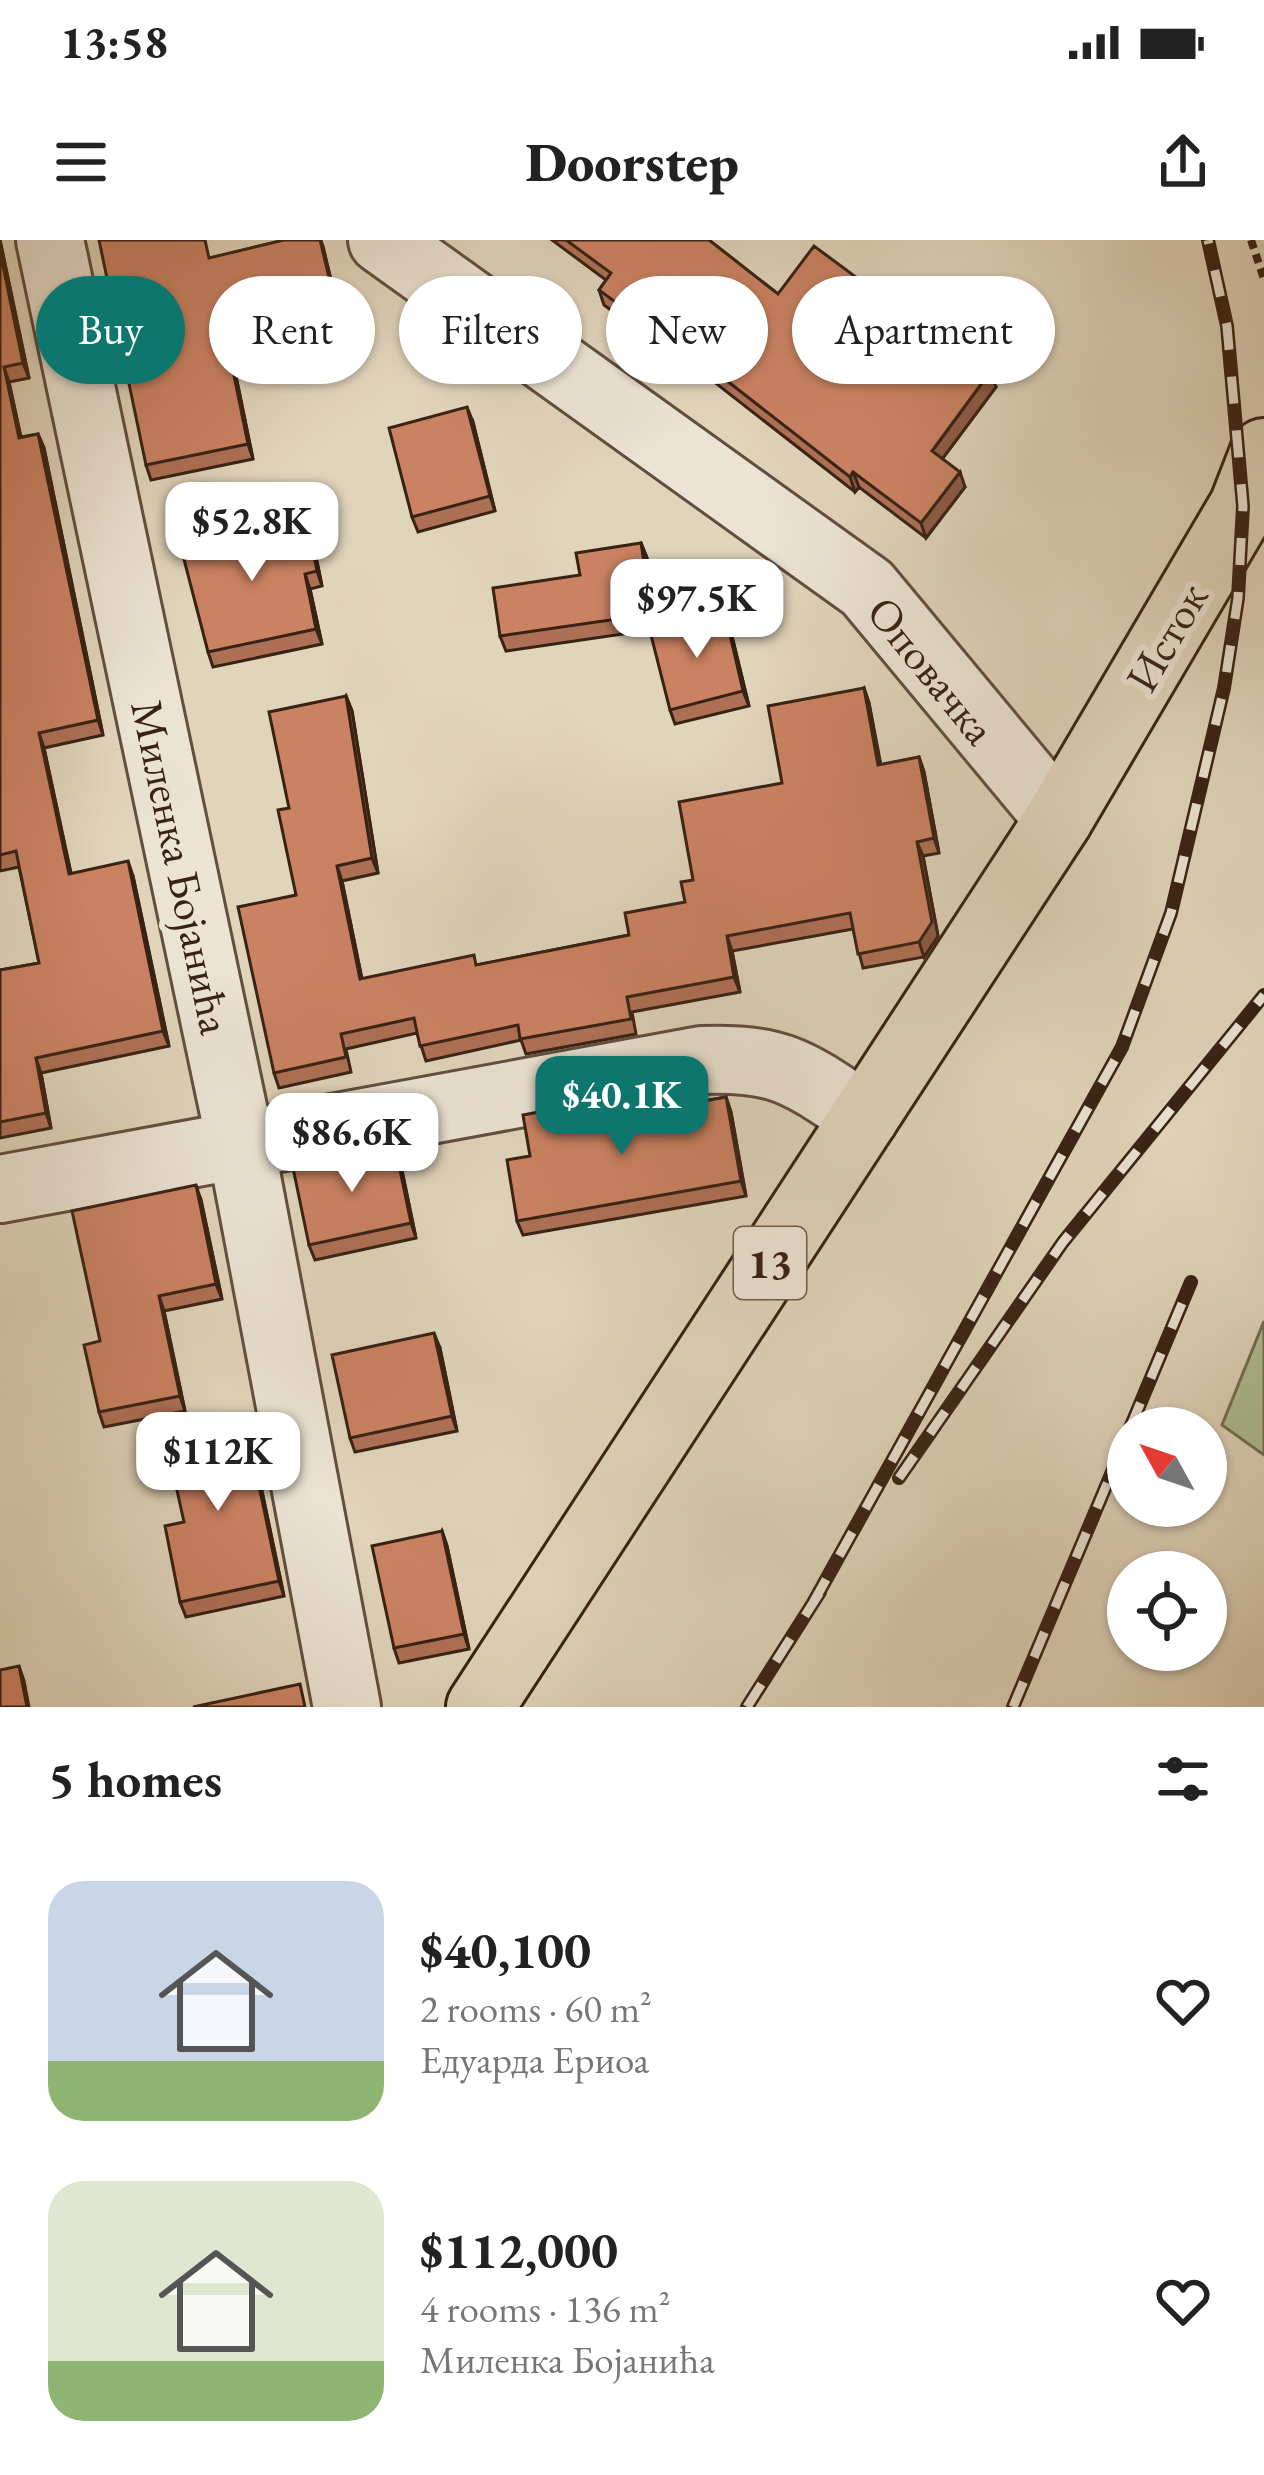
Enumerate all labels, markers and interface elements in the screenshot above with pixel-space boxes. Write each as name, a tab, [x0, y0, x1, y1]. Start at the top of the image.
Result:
text: 13:58	[60, 13, 168, 71]
text: Doorstep	[525, 127, 739, 197]
icon: menu	[48, 129, 114, 195]
icon: share	[1150, 129, 1216, 195]
chip: Buy	[36, 276, 185, 384]
chip: Rent	[209, 276, 375, 384]
chip: Filters	[399, 276, 582, 384]
chip: New	[606, 276, 768, 384]
chip: Apartment	[792, 276, 1055, 384]
pin: $52.8K	[154, 482, 350, 584]
text: $52.8K	[192, 495, 312, 546]
pin: $97.5K	[599, 559, 795, 661]
text: $97.5K	[637, 572, 757, 623]
street label: Исток	[1112, 572, 1220, 702]
street label: Оповачка	[855, 584, 1009, 756]
street label: Миленка Бојанића	[118, 695, 246, 1039]
pin: $40.1K	[524, 1056, 720, 1158]
text: $40.1K	[562, 1069, 682, 1120]
pin: $86.6K	[254, 1093, 450, 1195]
text: $86.6K	[292, 1106, 412, 1157]
road number: 13	[734, 1227, 806, 1299]
north arrow	[1107, 1407, 1227, 1527]
map controls	[1107, 1407, 1227, 1671]
pin: $112K	[134, 1412, 302, 1514]
text: $112K	[163, 1425, 273, 1476]
button: locate	[1107, 1551, 1227, 1671]
text: 5 homes	[48, 1746, 222, 1812]
icon: filters	[1150, 1746, 1216, 1812]
text: $40,100	[420, 1917, 591, 1983]
icon: home	[144, 1929, 288, 2073]
icon: heart	[1150, 1968, 1216, 2034]
text: 2 rooms · 60 m²	[420, 1983, 652, 2034]
text: Едуарда Ериоа	[420, 2034, 649, 2085]
text: $112,000	[420, 2217, 618, 2283]
icon: home	[144, 2229, 288, 2373]
icon: heart	[1150, 2268, 1216, 2334]
text: 4 rooms · 136 m²	[420, 2283, 671, 2334]
text: Миленка Бојанића	[420, 2334, 715, 2385]

